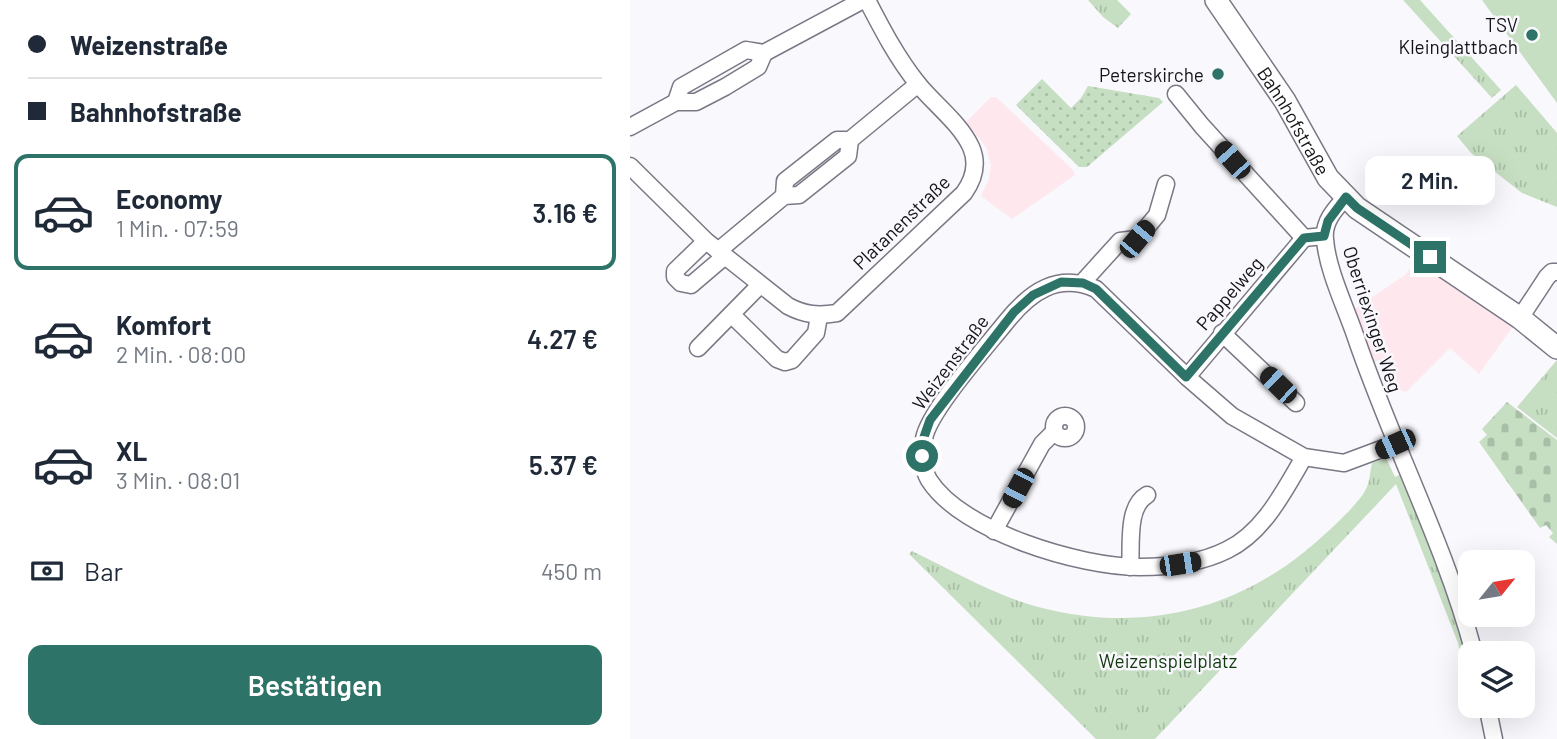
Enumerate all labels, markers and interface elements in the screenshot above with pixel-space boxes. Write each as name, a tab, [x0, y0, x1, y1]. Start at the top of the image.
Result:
place label: TSV Kleinglattbach	[1399, 13, 1518, 58]
marker: TSV Kleinglattbach	[1524, 27, 1540, 43]
text: Weizenstraße	[70, 29, 228, 60]
street label: Bahnhofstraße	[1253, 62, 1335, 179]
place label: Peterskirche	[1099, 63, 1204, 86]
marker: Peterskirche	[1210, 66, 1226, 82]
text: Bahnhofstraße	[70, 96, 242, 127]
car	[1211, 137, 1254, 183]
callout: 2 Min.	[1365, 156, 1495, 204]
text: 2 Min.	[1401, 166, 1459, 194]
street label: Platanenstraße	[848, 170, 954, 274]
icon: car	[32, 181, 95, 244]
text: Economy	[116, 183, 222, 214]
text: 3.16 €	[532, 197, 598, 228]
text: 1 Min. · 07:59	[116, 214, 239, 242]
car	[1116, 216, 1159, 262]
route end	[1414, 241, 1446, 273]
street label: Oberriexinger Weg	[1339, 243, 1407, 395]
street label: Pappelweg	[1191, 252, 1267, 334]
icon: car	[32, 307, 95, 370]
text: Komfort	[116, 309, 211, 340]
street label: Weizenstraße	[907, 310, 993, 414]
text: 4.27 €	[527, 323, 598, 354]
text: 2 Min. · 08:00	[116, 340, 246, 368]
car	[1256, 363, 1301, 407]
car	[1372, 426, 1419, 462]
icon: car	[32, 433, 95, 496]
text: XL	[116, 435, 147, 466]
route start	[906, 440, 938, 472]
text: 5.37 €	[529, 449, 598, 480]
car	[999, 465, 1038, 511]
text: 3 Min. · 08:01	[116, 466, 240, 494]
car	[1158, 550, 1203, 578]
north arrow	[1458, 550, 1535, 626]
map controls	[1458, 550, 1535, 718]
icon: cash	[28, 552, 66, 590]
text: Bar	[84, 555, 123, 586]
text: 450 m	[541, 557, 602, 585]
button: layers	[1458, 641, 1535, 718]
button: Bestätigen	[28, 645, 602, 725]
park label: Weizenspielplatz	[1099, 649, 1237, 672]

